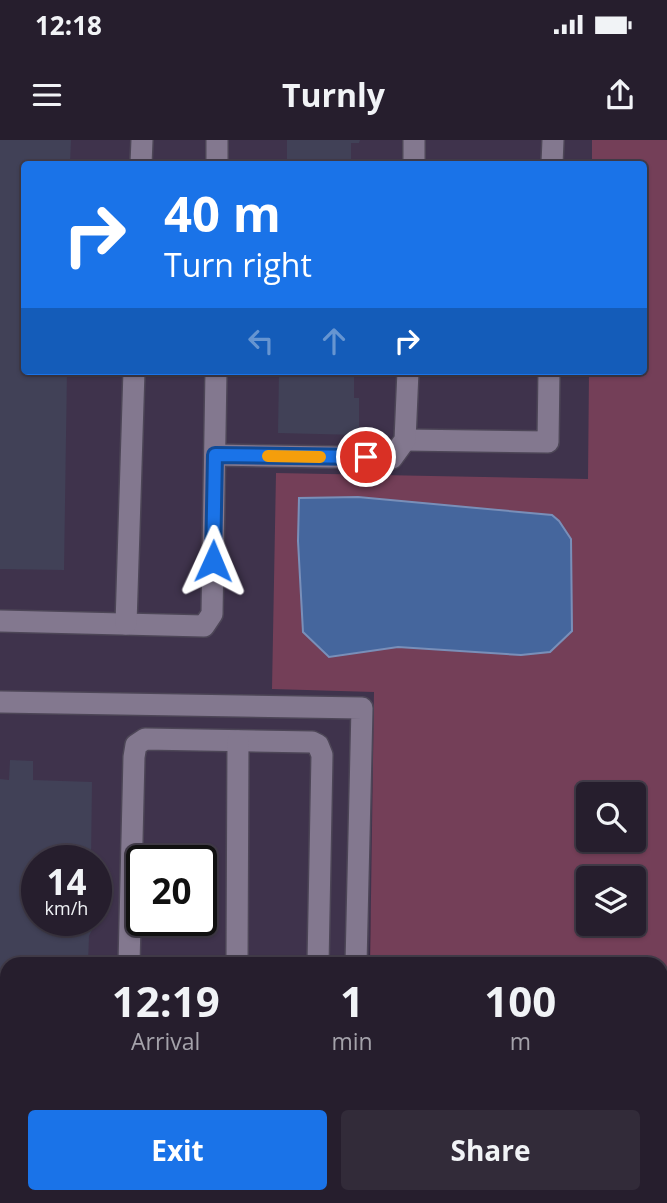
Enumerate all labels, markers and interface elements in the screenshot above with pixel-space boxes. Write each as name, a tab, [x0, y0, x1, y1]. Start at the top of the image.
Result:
text: 12:18	[35, 7, 102, 43]
text: Turnly	[282, 73, 385, 116]
icon: menu	[28, 76, 66, 114]
icon: share	[601, 76, 639, 114]
text: 40 m	[164, 180, 281, 246]
icon: right	[49, 189, 140, 280]
text: Turn right	[164, 243, 312, 286]
icon: left	[242, 322, 280, 360]
icon: ahead	[315, 322, 353, 360]
icon: right	[388, 322, 426, 360]
pin	[336, 427, 396, 487]
icon: arrive	[347, 438, 385, 476]
position arrow	[176, 524, 250, 598]
map controls	[576, 782, 646, 936]
button: search	[576, 782, 646, 852]
speed limit sign: 20	[126, 845, 217, 936]
text: 14	[46, 858, 87, 905]
button: layers	[576, 866, 646, 936]
text: km/h	[45, 896, 88, 920]
text: 12:19	[112, 972, 220, 1029]
text: 1	[340, 972, 364, 1029]
text: 100	[484, 972, 556, 1029]
text: Arrival	[131, 1025, 200, 1057]
text: min	[331, 1025, 373, 1057]
text: m	[510, 1025, 531, 1057]
button: Exit	[28, 1110, 327, 1190]
button: Share	[341, 1110, 640, 1190]

